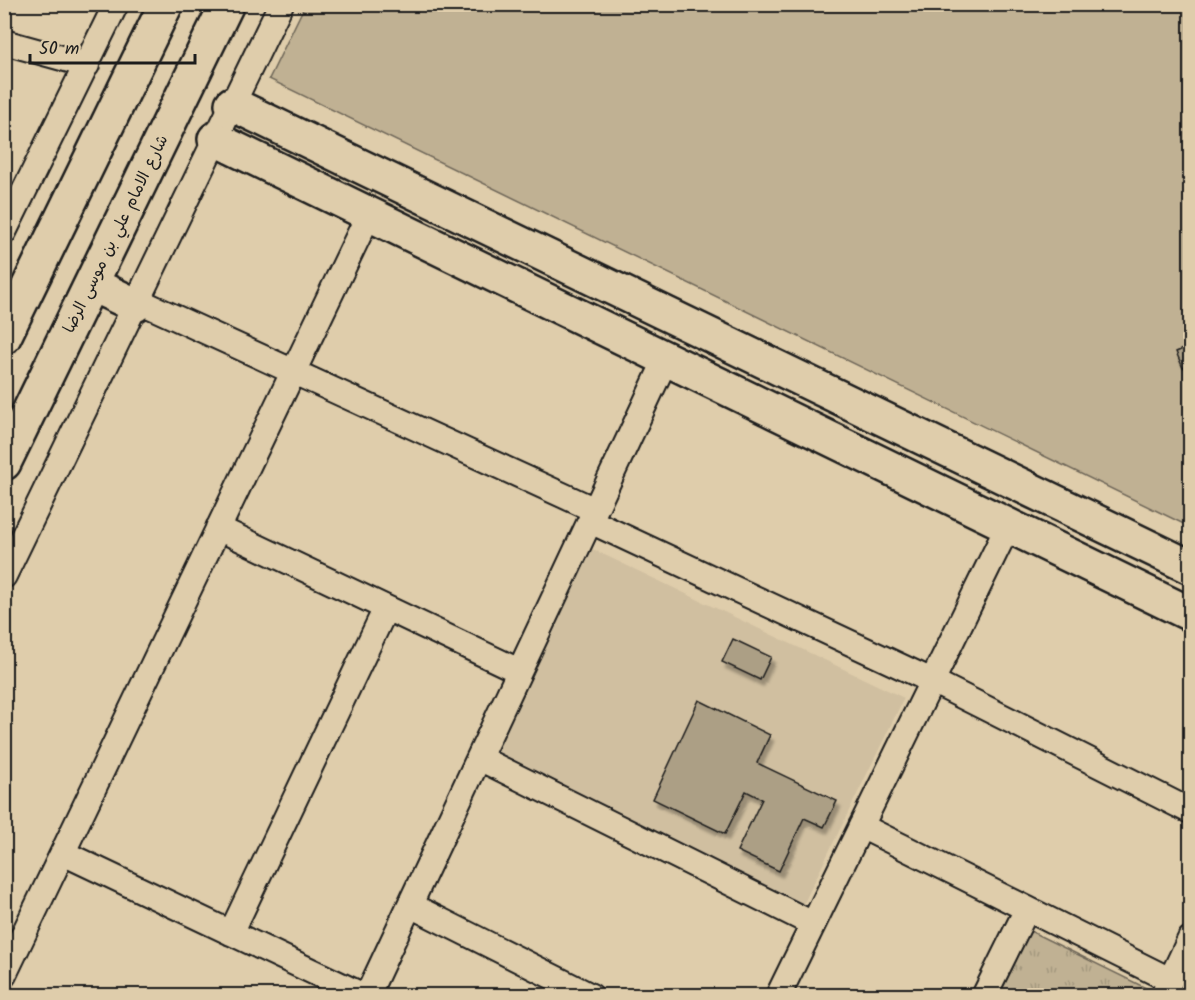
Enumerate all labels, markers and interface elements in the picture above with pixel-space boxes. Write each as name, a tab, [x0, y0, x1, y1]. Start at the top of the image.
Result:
scale bar	[30, 27, 195, 65]
text: 50 m	[39, 35, 79, 64]
street label: شارع الامام علي بن موسى الرضا	[57, 131, 176, 338]

